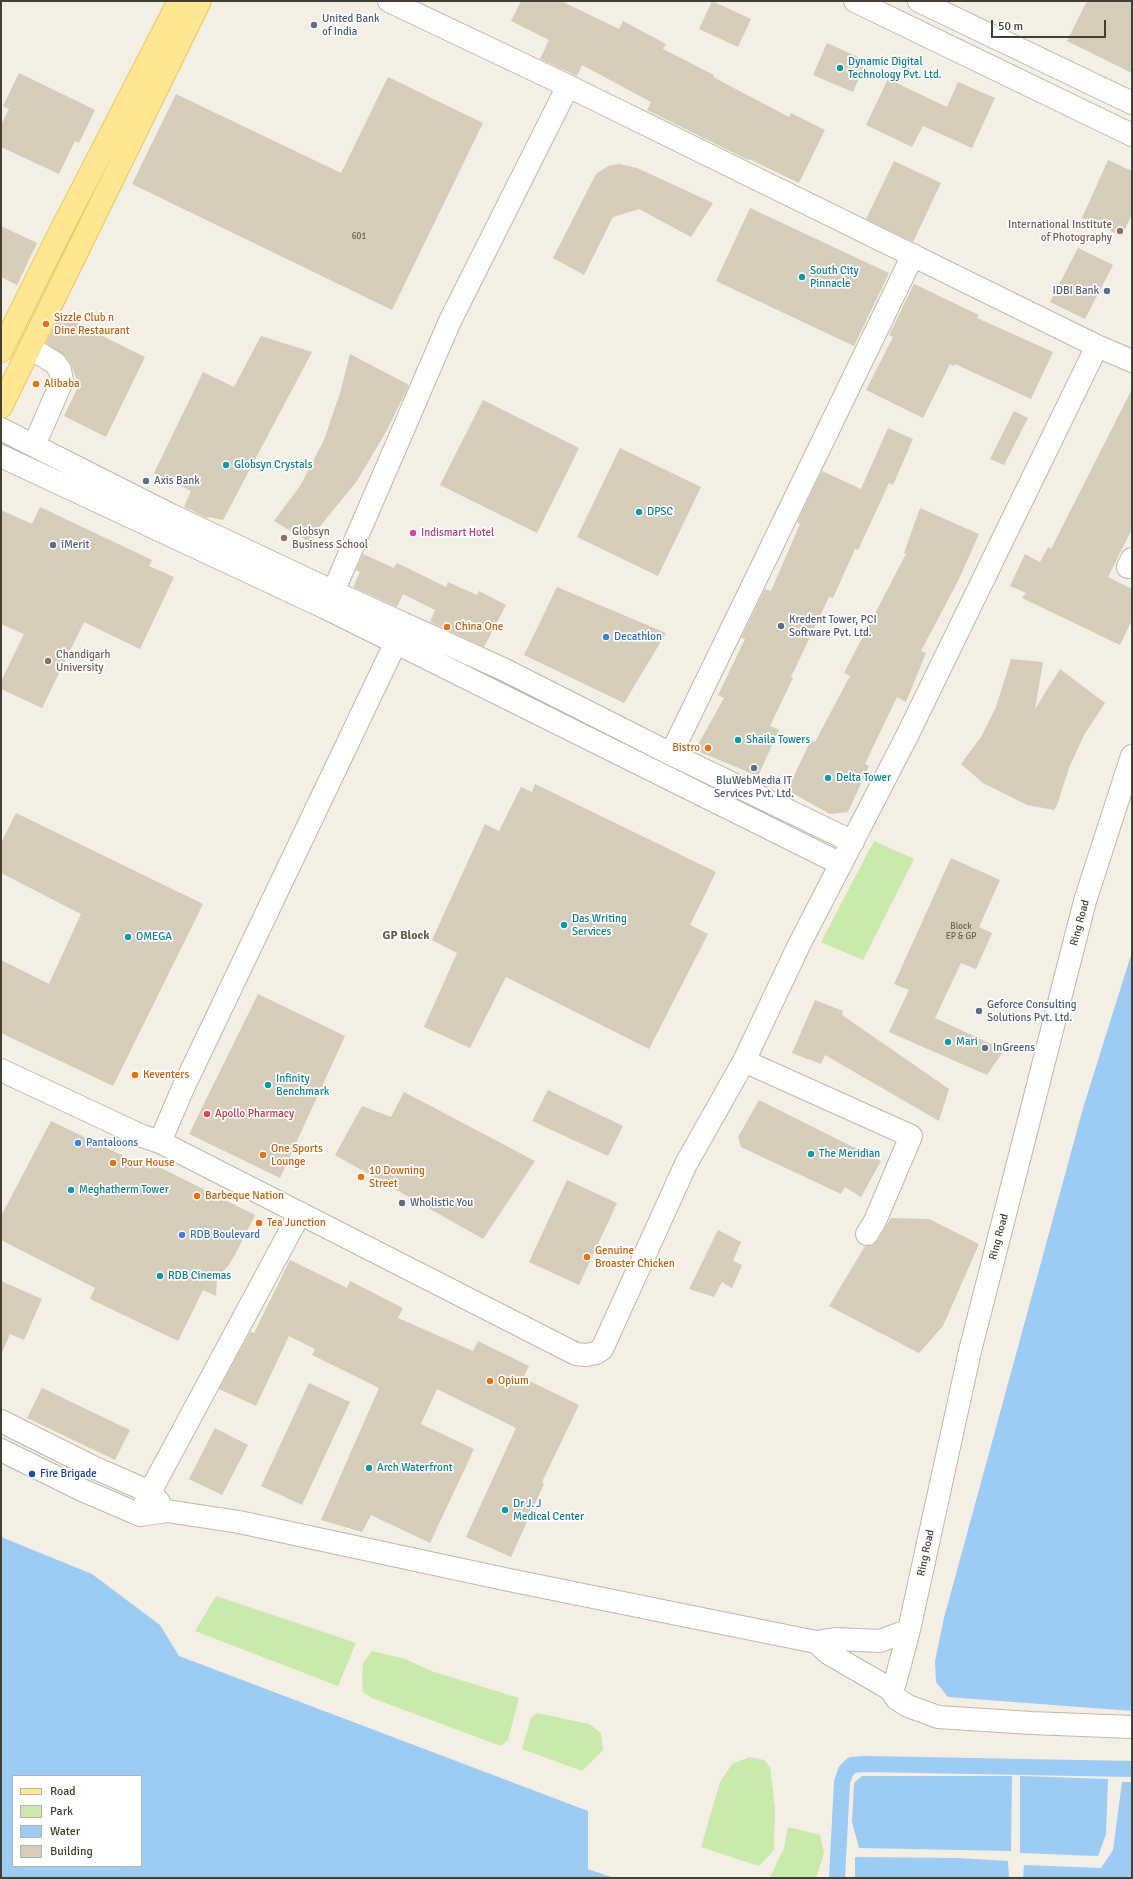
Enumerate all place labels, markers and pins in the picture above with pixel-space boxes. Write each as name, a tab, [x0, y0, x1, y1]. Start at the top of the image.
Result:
place label: United Bank of India	[322, 12, 380, 38]
marker: United Bank of India	[309, 20, 319, 30]
place label: Dynamic Digital Technology Pvt. Ltd.	[848, 55, 942, 81]
marker: Dynamic Digital Technology Pvt. Ltd.	[835, 63, 845, 73]
place label: International Institute of Photography	[1008, 218, 1112, 244]
marker: International Institute of Photography	[1115, 226, 1125, 236]
place label: South City Pinnacle	[810, 264, 859, 290]
marker: South City Pinnacle	[797, 272, 807, 282]
place label: IDBI Bank	[1053, 284, 1099, 298]
marker: IDBI Bank	[1102, 286, 1112, 296]
place label: Sizzle Club n Dine Restaurant	[54, 311, 130, 337]
marker: Sizzle Club n Dine Restaurant	[41, 319, 51, 329]
place label: Alibaba	[44, 377, 80, 391]
marker: Alibaba	[31, 379, 41, 389]
place label: Globsyn Crystals	[234, 458, 313, 472]
marker: Globsyn Crystals	[221, 460, 231, 470]
place label: Axis Bank	[154, 474, 200, 488]
marker: Axis Bank	[141, 476, 151, 486]
place label: DPSC	[647, 505, 673, 519]
marker: DPSC	[634, 507, 644, 517]
place label: Globsyn Business School	[292, 525, 368, 551]
place label: Indismart Hotel	[421, 526, 494, 540]
marker: Indismart Hotel	[408, 528, 418, 538]
marker: Globsyn Business School	[279, 533, 289, 543]
place label: iMerit	[61, 538, 89, 552]
marker: iMerit	[48, 540, 58, 550]
place label: Kredent Tower, PCI Software Pvt. Ltd.	[789, 613, 877, 639]
place label: China One	[455, 620, 503, 634]
marker: Kredent Tower, PCI Software Pvt. Ltd.	[776, 621, 786, 631]
marker: China One	[442, 622, 452, 632]
place label: Decathlon	[614, 630, 662, 644]
marker: Decathlon	[601, 632, 611, 642]
place label: Chandigarh University	[56, 648, 110, 674]
marker: Chandigarh University	[43, 656, 53, 666]
place label: Shaila Towers	[746, 733, 810, 747]
marker: Shaila Towers	[733, 735, 743, 745]
place label: Bistro	[672, 741, 700, 755]
marker: Bistro	[703, 743, 713, 753]
marker: BluWebMedia IT Services Pvt. Ltd.	[749, 763, 759, 773]
place label: Delta Tower	[836, 771, 891, 785]
marker: Delta Tower	[823, 773, 833, 783]
place label: BluWebMedia IT Services Pvt. Ltd.	[714, 774, 794, 800]
place label: Das Writing Services	[572, 912, 627, 938]
marker: Das Writing Services	[559, 920, 569, 930]
place label: OMEGA	[136, 930, 172, 944]
marker: OMEGA	[123, 932, 133, 942]
place label: Geforce Consulting Solutions Pvt. Ltd.	[987, 998, 1077, 1024]
marker: Geforce Consulting Solutions Pvt. Ltd.	[974, 1006, 984, 1016]
place label: Mari	[956, 1035, 978, 1049]
marker: Mari	[943, 1037, 953, 1047]
place label: InGreens	[993, 1041, 1035, 1055]
marker: InGreens	[980, 1043, 990, 1053]
place label: Keventers	[143, 1068, 189, 1082]
marker: Keventers	[130, 1070, 140, 1080]
place label: Infinity Benchmark	[276, 1072, 329, 1098]
marker: Infinity Benchmark	[263, 1080, 273, 1090]
place label: Apollo Pharmacy	[215, 1107, 294, 1121]
marker: Apollo Pharmacy	[202, 1109, 212, 1119]
place label: Pantaloons	[86, 1136, 138, 1150]
marker: Pantaloons	[73, 1138, 83, 1148]
place label: One Sports Lounge	[271, 1142, 323, 1168]
place label: The Meridian	[819, 1147, 880, 1161]
marker: The Meridian	[806, 1149, 816, 1159]
marker: One Sports Lounge	[258, 1150, 268, 1160]
place label: Pour House	[121, 1156, 175, 1170]
marker: Pour House	[108, 1158, 118, 1168]
place label: 10 Downing Street	[369, 1164, 425, 1190]
marker: 10 Downing Street	[356, 1172, 366, 1182]
place label: Meghatherm Tower	[79, 1183, 169, 1197]
marker: Meghatherm Tower	[66, 1185, 76, 1195]
place label: Barbeque Nation	[205, 1189, 284, 1203]
marker: Barbeque Nation	[192, 1191, 202, 1201]
place label: Wholistic You	[410, 1196, 473, 1210]
marker: Wholistic You	[397, 1198, 407, 1208]
place label: Tea Junction	[267, 1216, 326, 1230]
marker: Tea Junction	[254, 1218, 264, 1228]
place label: RDB Boulevard	[190, 1228, 260, 1242]
marker: RDB Boulevard	[177, 1230, 187, 1240]
place label: Genuine Broaster Chicken	[595, 1244, 675, 1270]
marker: Genuine Broaster Chicken	[582, 1252, 592, 1262]
place label: RDB Cinemas	[168, 1269, 231, 1283]
marker: RDB Cinemas	[155, 1271, 165, 1281]
place label: Opium	[498, 1374, 529, 1388]
marker: Opium	[485, 1376, 495, 1386]
place label: Arch Waterfront	[377, 1461, 452, 1475]
marker: Arch Waterfront	[364, 1463, 374, 1473]
place label: Fire Brigade	[40, 1467, 97, 1481]
marker: Fire Brigade	[27, 1469, 37, 1479]
place label: Dr J. J Medical Center	[513, 1497, 584, 1523]
marker: Dr J. J Medical Center	[500, 1505, 510, 1515]

